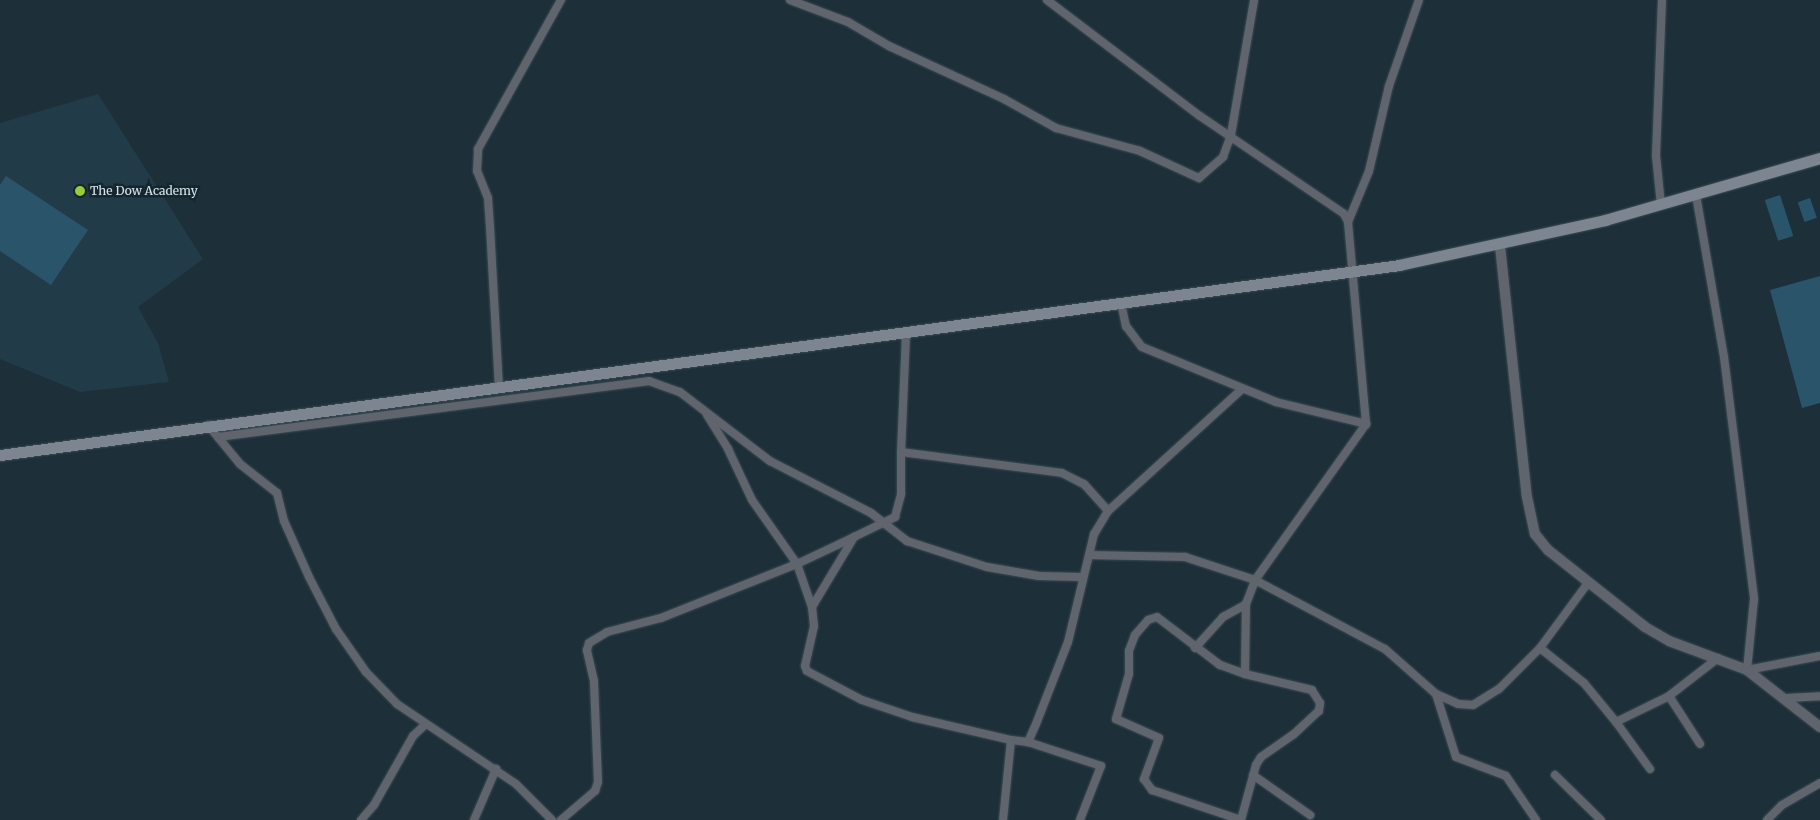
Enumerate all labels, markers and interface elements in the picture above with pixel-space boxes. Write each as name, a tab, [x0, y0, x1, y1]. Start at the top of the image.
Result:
place label: The Dow Academy	[90, 184, 198, 198]
marker: The Dow Academy	[74, 185, 86, 197]

